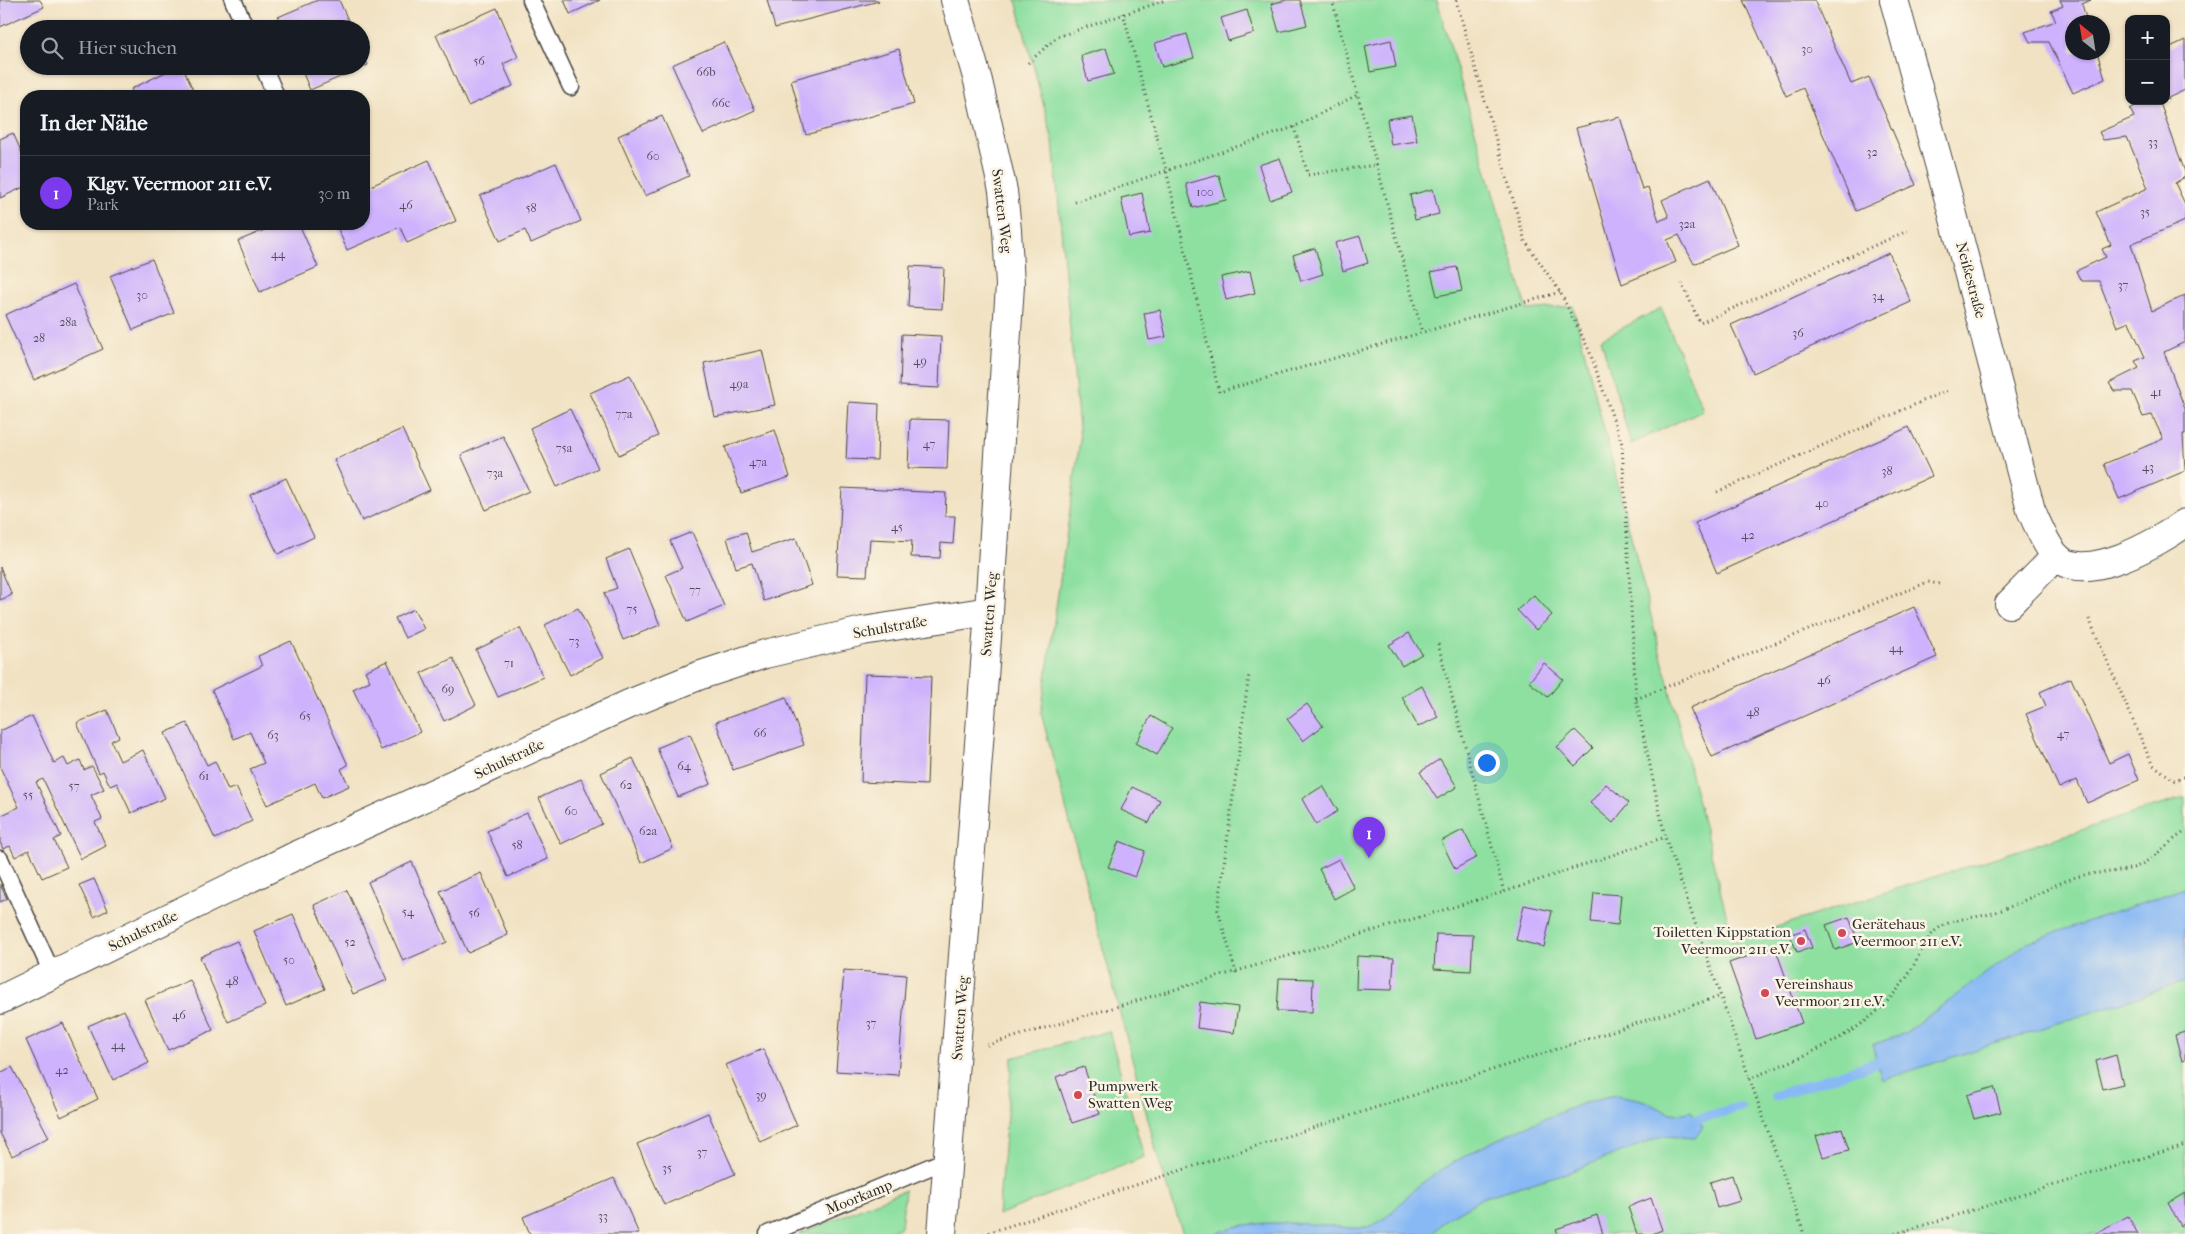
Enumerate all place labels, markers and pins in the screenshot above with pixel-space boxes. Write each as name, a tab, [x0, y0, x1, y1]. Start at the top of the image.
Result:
pin: 1	[1353, 817, 1385, 858]
place label: Gerätehaus Veermoor 211 e.V.	[1851, 915, 1962, 950]
place label: Toiletten Kippstation Veermoor 211 e.V.	[1654, 923, 1791, 958]
marker: Gerätehaus Veermoor 211 e.V.	[1836, 927, 1848, 939]
marker: Toiletten Kippstation Veermoor 211 e.V.	[1795, 935, 1807, 947]
place label: Vereinshaus Veermoor 211 e.V.	[1774, 975, 1885, 1010]
marker: Vereinshaus Veermoor 211 e.V.	[1759, 987, 1771, 999]
place label: Pumpwerk Swatten Weg	[1088, 1077, 1174, 1112]
marker: Pumpwerk Swatten Weg	[1072, 1089, 1084, 1101]

